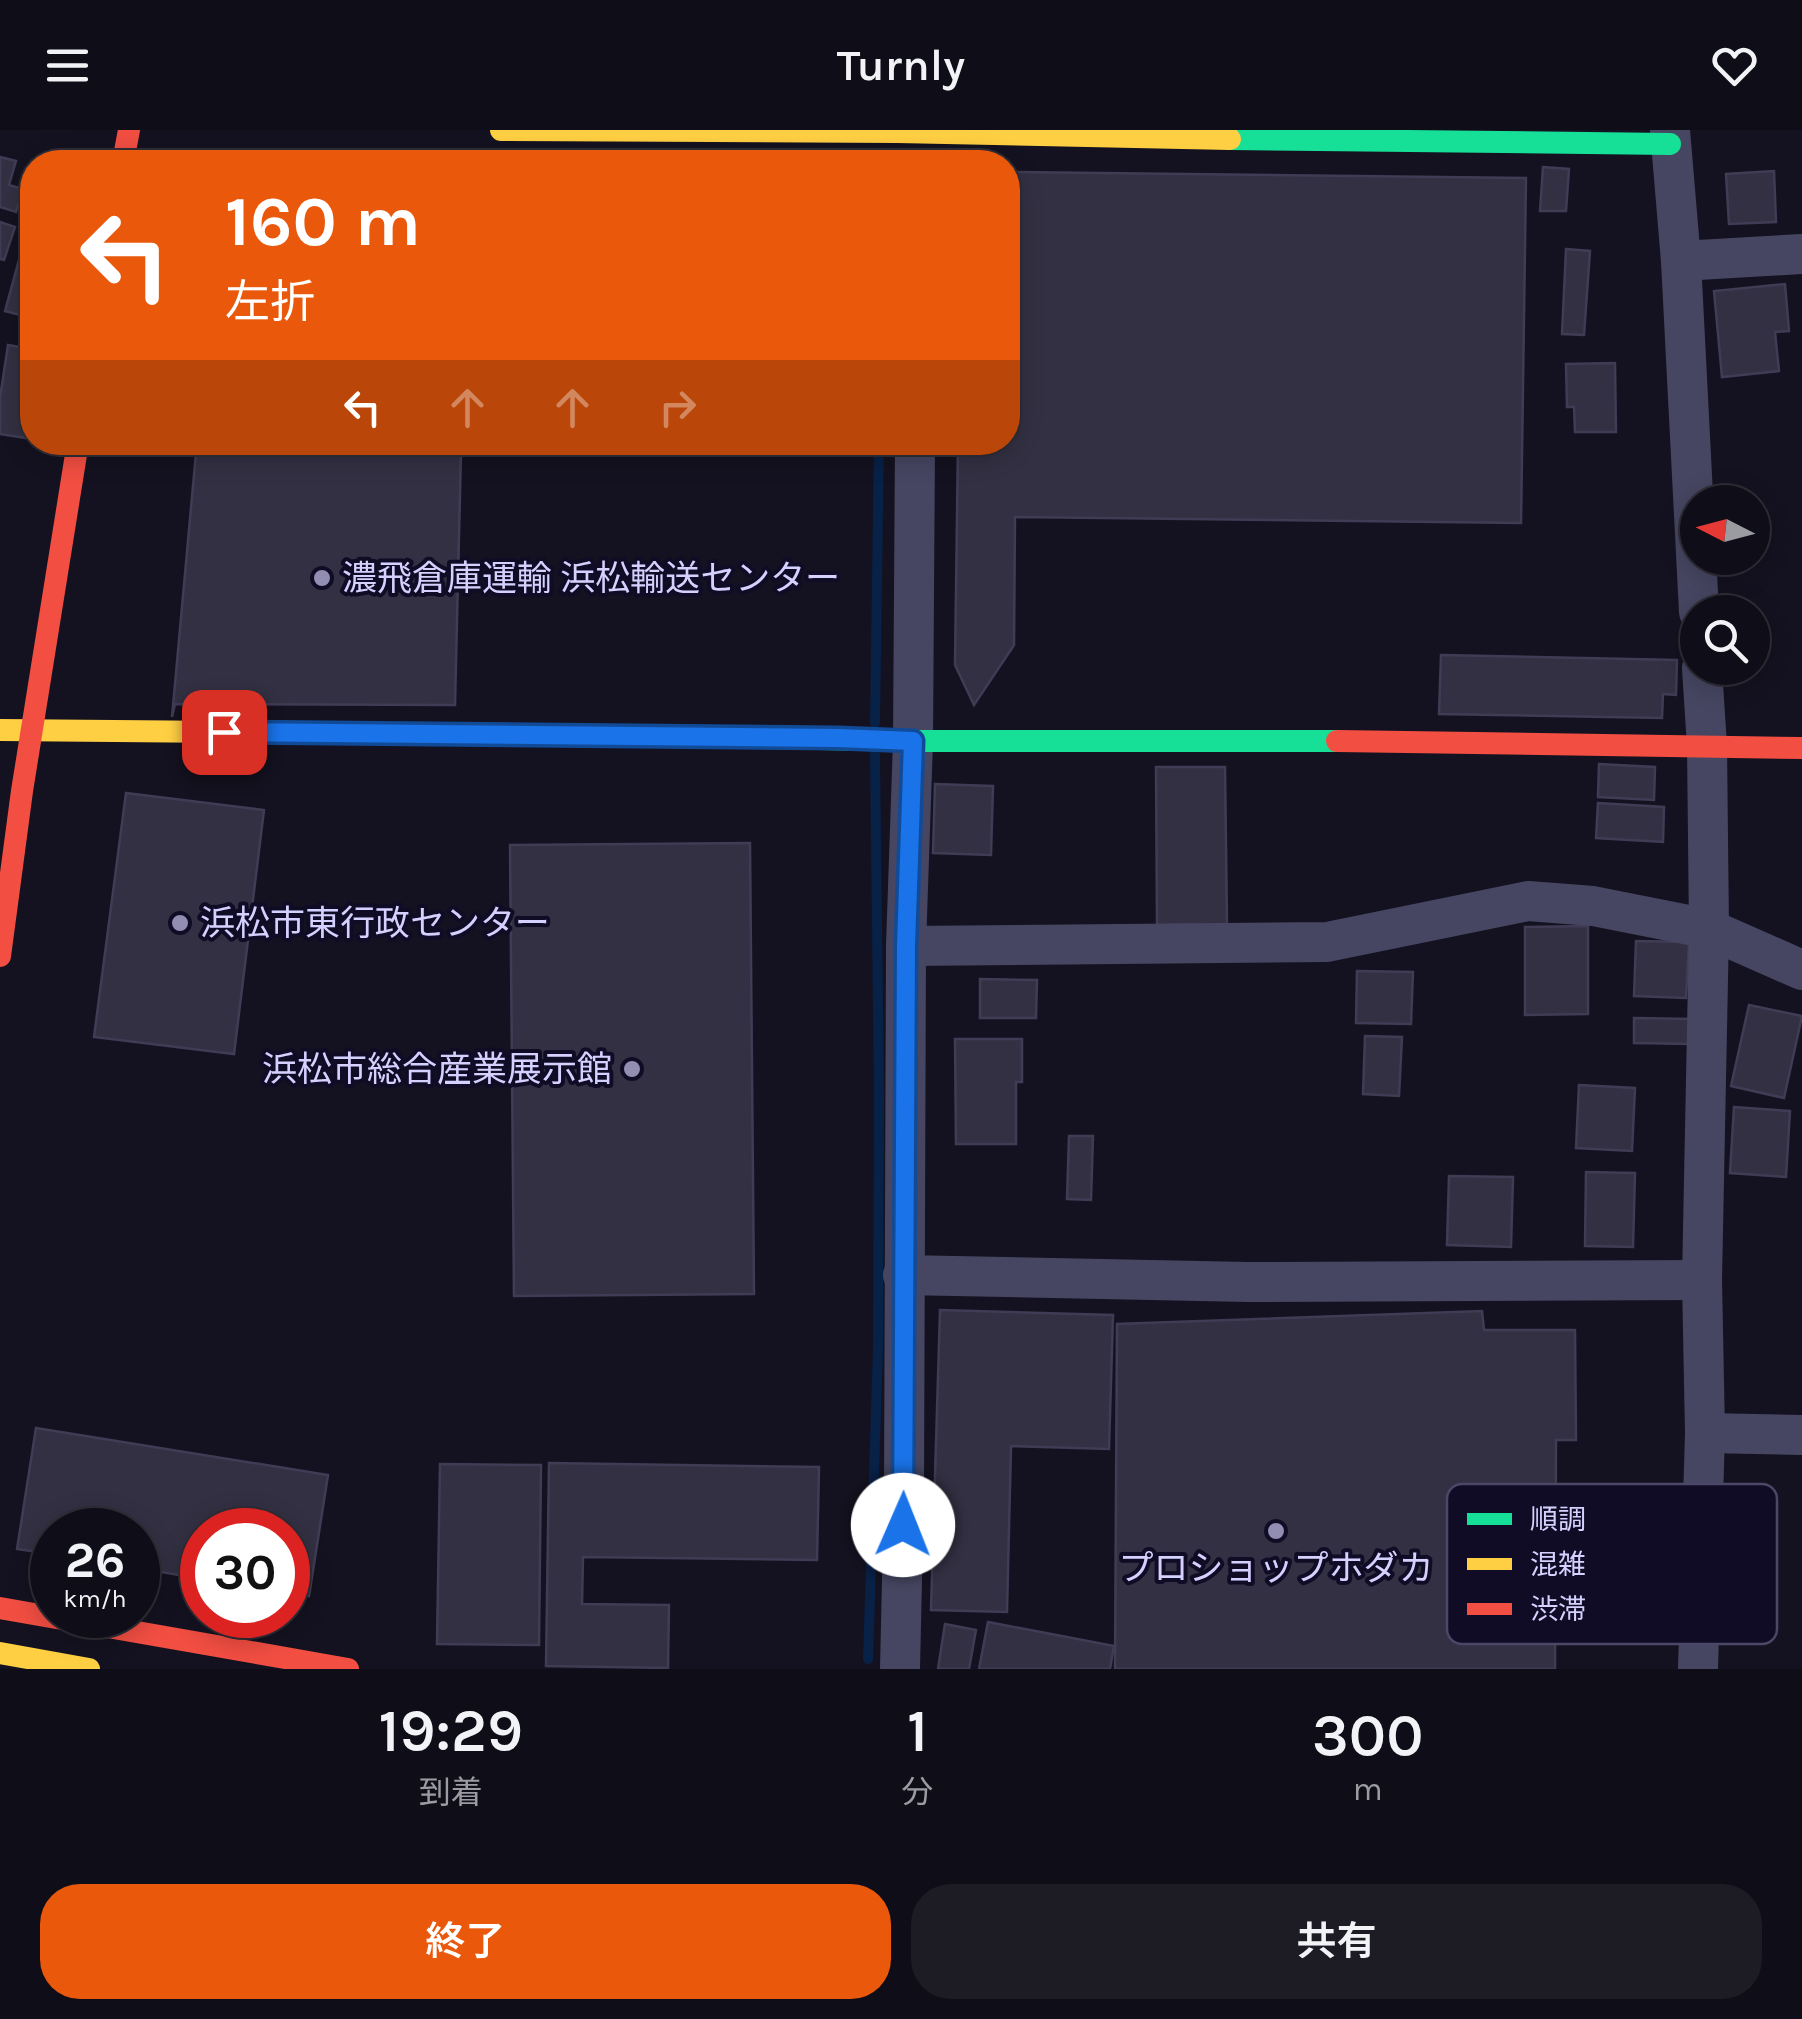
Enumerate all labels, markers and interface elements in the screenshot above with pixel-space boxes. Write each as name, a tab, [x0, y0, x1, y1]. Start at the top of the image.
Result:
icon: menu	[40, 38, 95, 93]
icon: heart	[1707, 38, 1762, 93]
text: Turnly	[837, 39, 965, 91]
text: 160 m	[225, 181, 421, 263]
icon: left	[60, 190, 190, 320]
text: 左折	[225, 276, 315, 328]
icon: left	[335, 380, 390, 435]
icon: ahead	[440, 380, 495, 435]
icon: ahead	[545, 380, 600, 435]
icon: right	[650, 380, 705, 435]
north arrow	[1680, 485, 1770, 575]
map controls	[1680, 485, 1770, 685]
place label: 濃飛倉庫運輸 浜松輸送センター	[342, 558, 840, 599]
marker: 濃飛倉庫運輸 浜松輸送センター	[311, 567, 333, 589]
button: search	[1680, 595, 1770, 685]
pin	[182, 690, 267, 775]
icon: arrive	[197, 705, 252, 760]
place label: 浜松市東行政センター	[200, 903, 550, 944]
marker: 浜松市東行政センター	[169, 912, 191, 934]
place label: 浜松市総合産業展示館	[262, 1049, 612, 1090]
marker: 浜松市総合産業展示館	[621, 1058, 643, 1080]
position arrow	[851, 1473, 955, 1577]
legend	[1447, 1484, 1777, 1644]
text: 順調	[1530, 1503, 1586, 1536]
speed limit sign: 30	[180, 1508, 310, 1638]
marker: プロショップホダカ	[1265, 1520, 1287, 1542]
text: 26	[65, 1531, 125, 1590]
place label: プロショップホダカ	[1118, 1548, 1434, 1589]
text: 混雑	[1530, 1548, 1586, 1581]
text: km/h	[63, 1584, 127, 1613]
text: 渋滞	[1530, 1593, 1586, 1626]
text: 19:29	[378, 1696, 523, 1766]
text: 1	[907, 1696, 928, 1766]
text: 300	[1312, 1701, 1424, 1771]
text: m	[1353, 1771, 1383, 1808]
text: 到着	[419, 1774, 483, 1811]
text: 分	[902, 1774, 934, 1811]
button: 終了	[40, 1884, 891, 1999]
button: 共有	[911, 1884, 1762, 1999]

